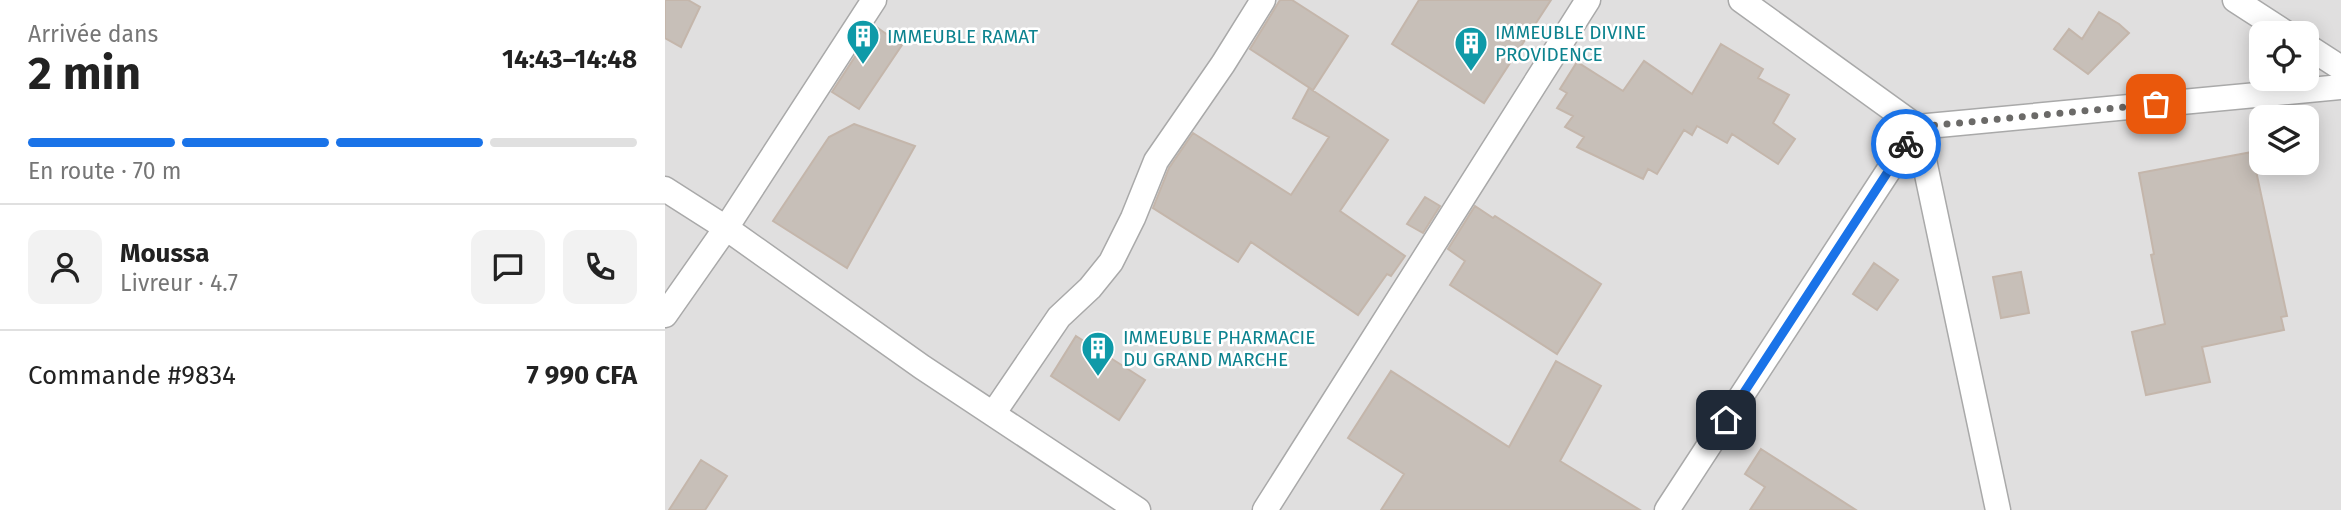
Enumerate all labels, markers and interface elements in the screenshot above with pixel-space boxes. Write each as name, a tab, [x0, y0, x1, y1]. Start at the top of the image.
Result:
building icon: IMMEUBLE RAMAT	[844, 17, 882, 66]
text: Arrivée dans	[28, 20, 158, 48]
place label: IMMEUBLE DIVINE PROVIDENCE	[1495, 21, 1646, 66]
map controls	[2249, 21, 2319, 175]
button: locate	[2249, 21, 2319, 91]
building icon: IMMEUBLE DIVINE PROVIDENCE	[1452, 24, 1490, 73]
place label: IMMEUBLE RAMAT	[887, 25, 1038, 48]
text: 14:43–14:48	[502, 44, 637, 75]
text: 2 min	[28, 46, 141, 101]
pin	[2126, 74, 2186, 134]
icon: bag	[2137, 85, 2175, 123]
button: layers	[2249, 105, 2319, 175]
courier	[1871, 109, 1941, 179]
icon: bike	[1887, 125, 1925, 163]
text: En route · 70 m	[28, 157, 181, 185]
button: person	[28, 230, 102, 304]
button: chat	[471, 230, 545, 304]
button: phone	[563, 230, 637, 304]
text: Moussa	[120, 238, 209, 269]
text: Livreur · 4.7	[120, 269, 238, 297]
place label: IMMEUBLE PHARMACIE DU GRAND MARCHE	[1123, 326, 1315, 371]
building icon: IMMEUBLE PHARMACIE DU GRAND MARCHE	[1079, 329, 1117, 378]
text: Commande #9834	[28, 360, 236, 391]
text: 7 990 CFA	[527, 360, 637, 391]
pin	[1696, 390, 1756, 450]
icon: home	[1707, 401, 1745, 439]

